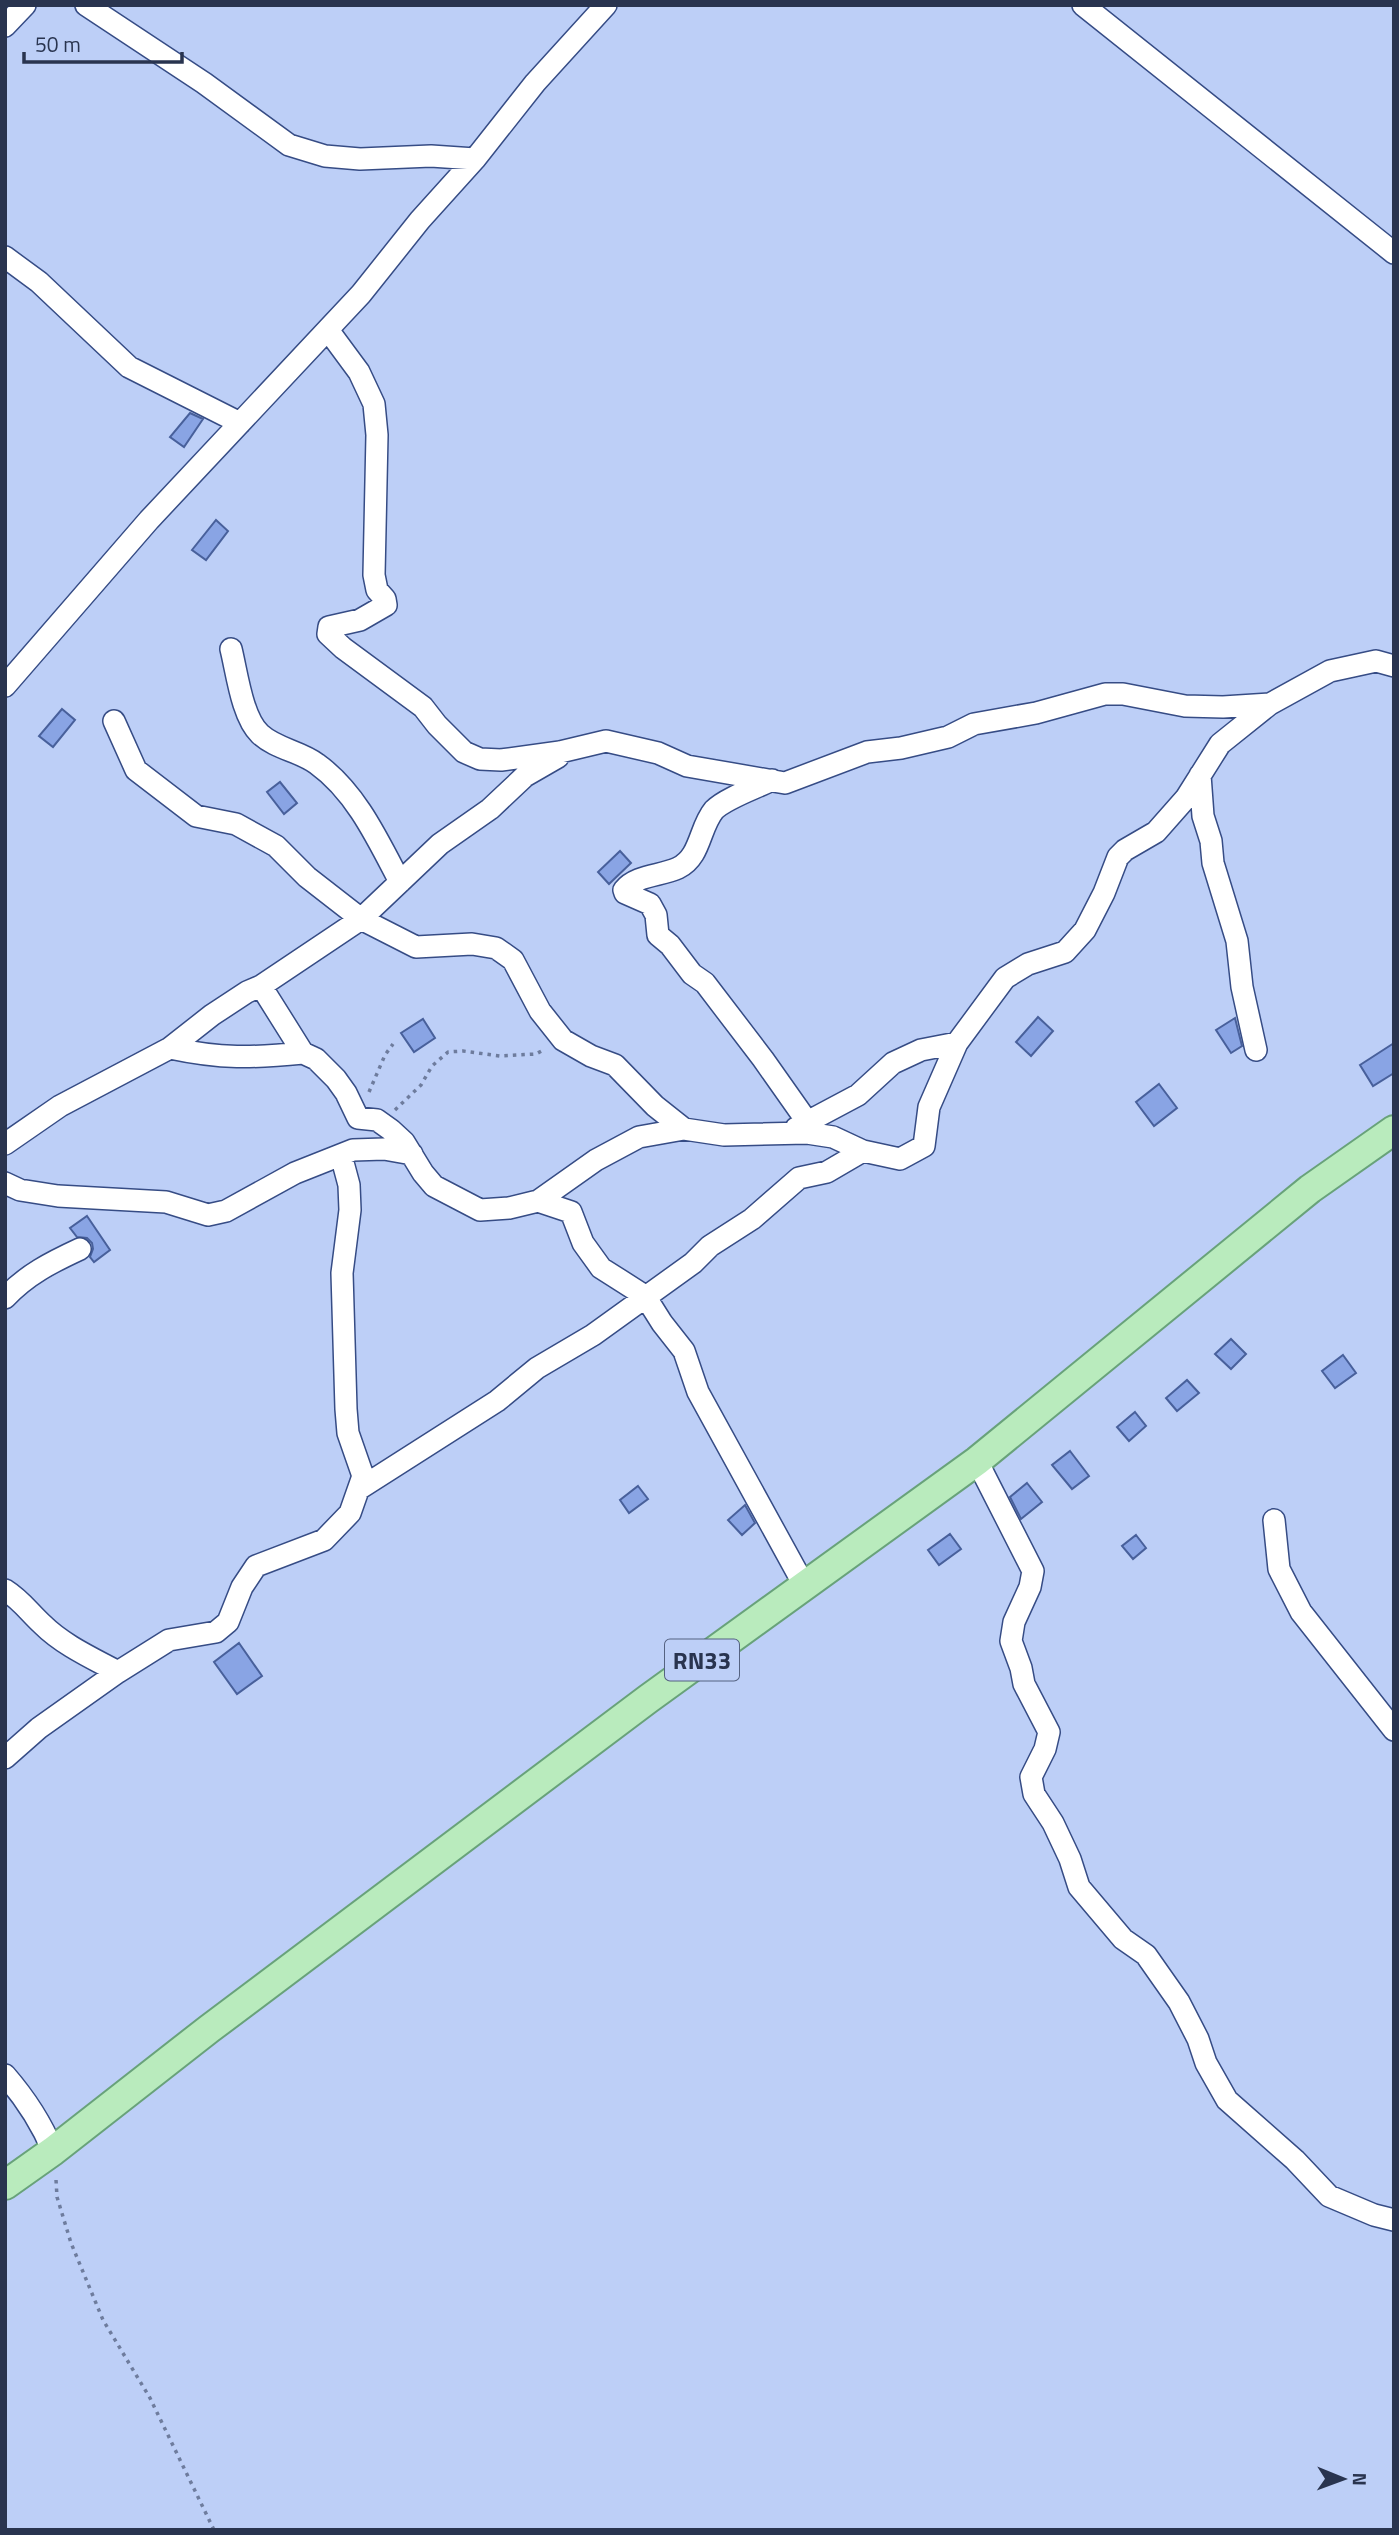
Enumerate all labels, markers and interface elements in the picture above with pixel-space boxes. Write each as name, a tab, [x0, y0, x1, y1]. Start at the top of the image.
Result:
scale bar	[24, 21, 182, 65]
text: 50 m	[35, 28, 81, 60]
road number: RN33	[665, 1640, 739, 1680]
north arrow	[1308, 2444, 1378, 2514]
text: N	[1346, 2472, 1375, 2486]

